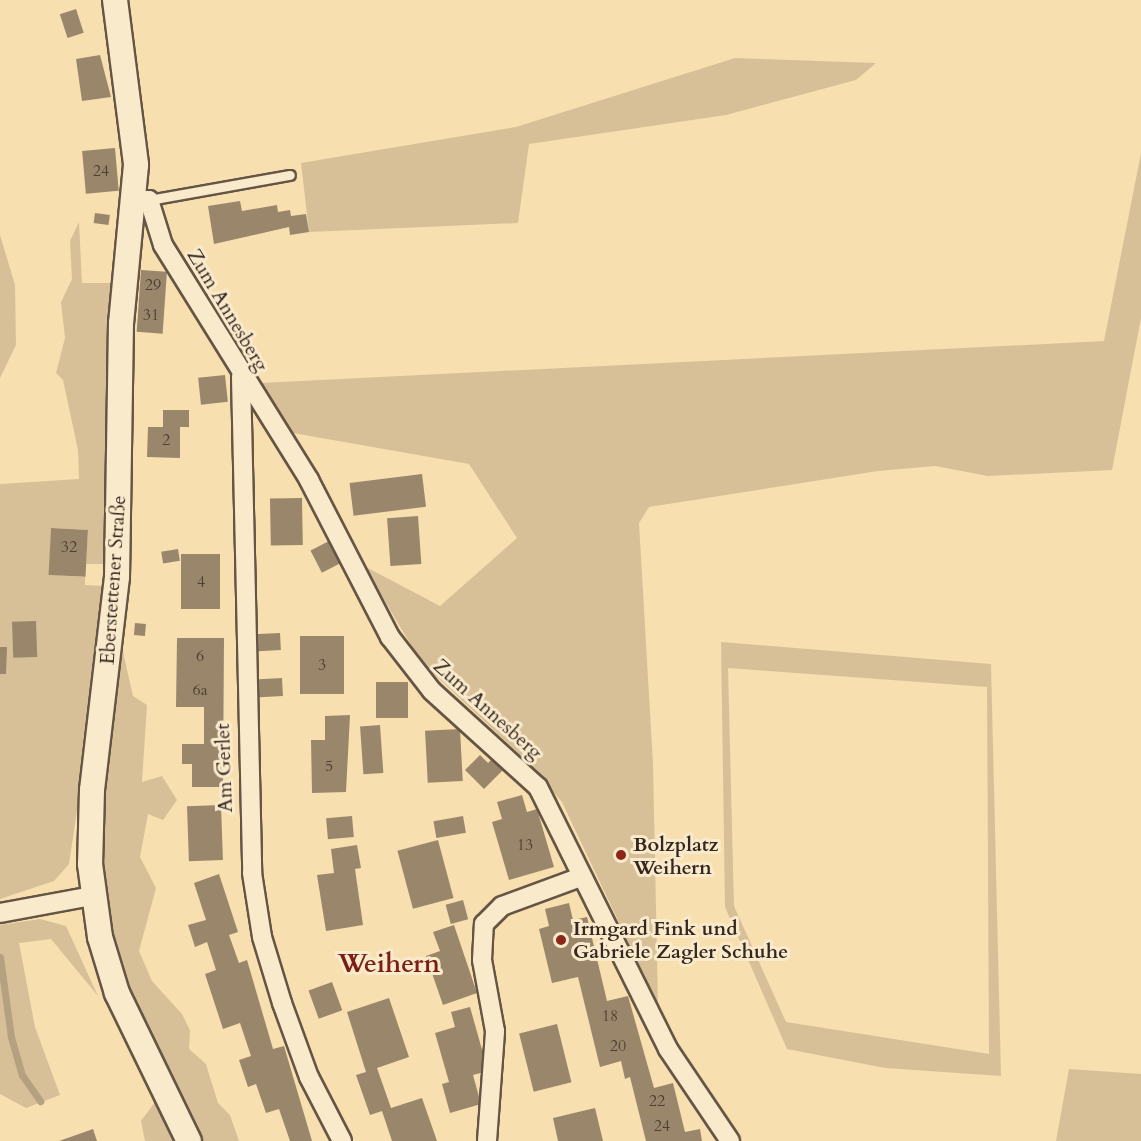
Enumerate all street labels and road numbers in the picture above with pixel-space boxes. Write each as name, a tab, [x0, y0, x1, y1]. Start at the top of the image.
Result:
street label: Zum Annesberg	[182, 244, 274, 376]
street label: Eberstettener Straße	[95, 495, 131, 665]
street label: Zum Annesberg	[428, 654, 548, 764]
street label: Am Gerlet	[210, 723, 238, 813]

